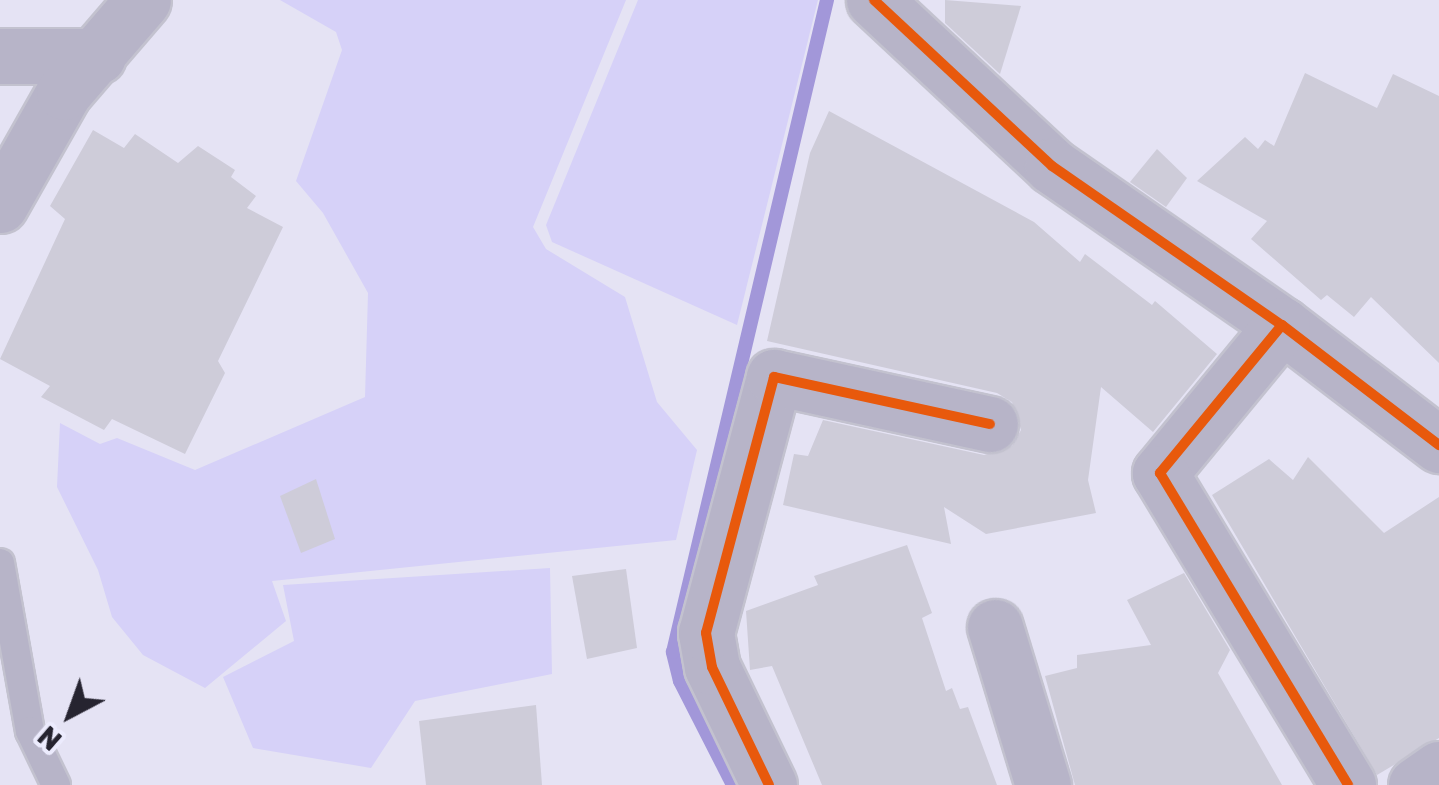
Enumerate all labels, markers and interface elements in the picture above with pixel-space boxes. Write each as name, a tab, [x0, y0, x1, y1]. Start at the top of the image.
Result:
north arrow	[20, 665, 120, 765]
text: N	[32, 719, 68, 757]

